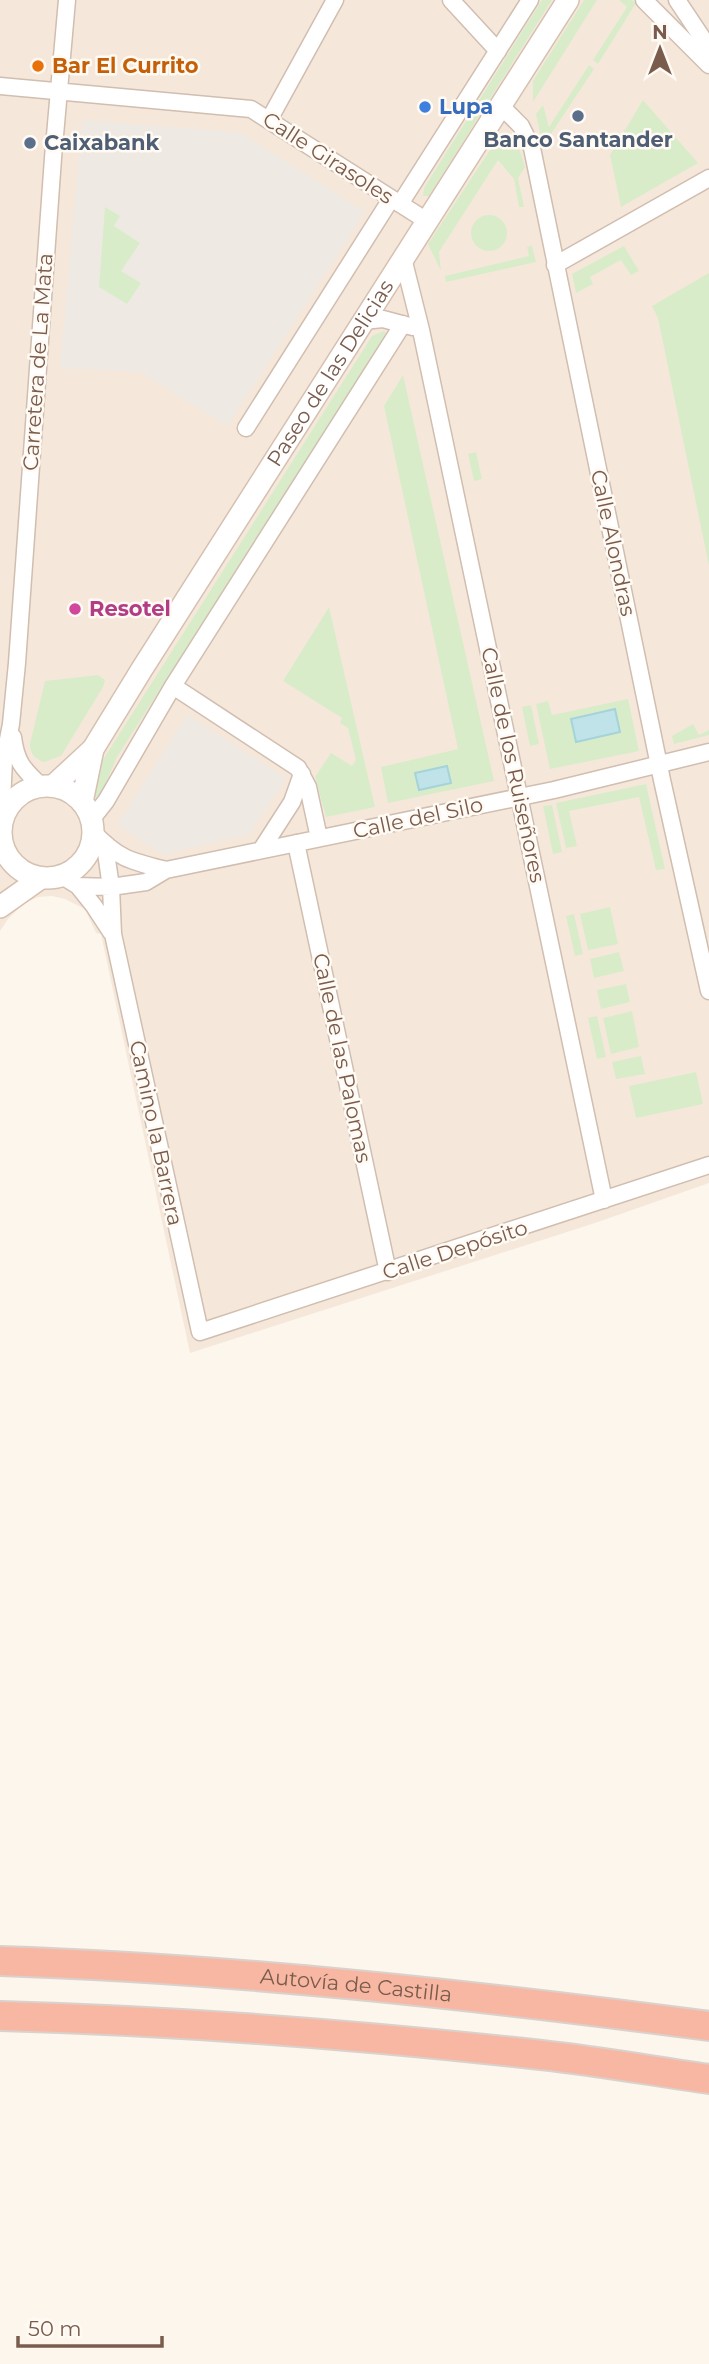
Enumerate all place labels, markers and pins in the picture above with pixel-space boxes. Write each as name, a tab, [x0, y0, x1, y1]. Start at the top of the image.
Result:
place label: Bar El Currito	[52, 53, 199, 78]
marker: Bar El Currito	[30, 58, 46, 74]
place label: Lupa	[439, 94, 493, 119]
marker: Lupa	[417, 99, 433, 115]
marker: Banco Santander	[570, 108, 586, 124]
place label: Banco Santander	[483, 127, 673, 152]
place label: Caixabank	[44, 130, 159, 155]
marker: Caixabank	[22, 135, 38, 151]
place label: Resotel	[89, 596, 171, 621]
marker: Resotel	[67, 601, 83, 617]

